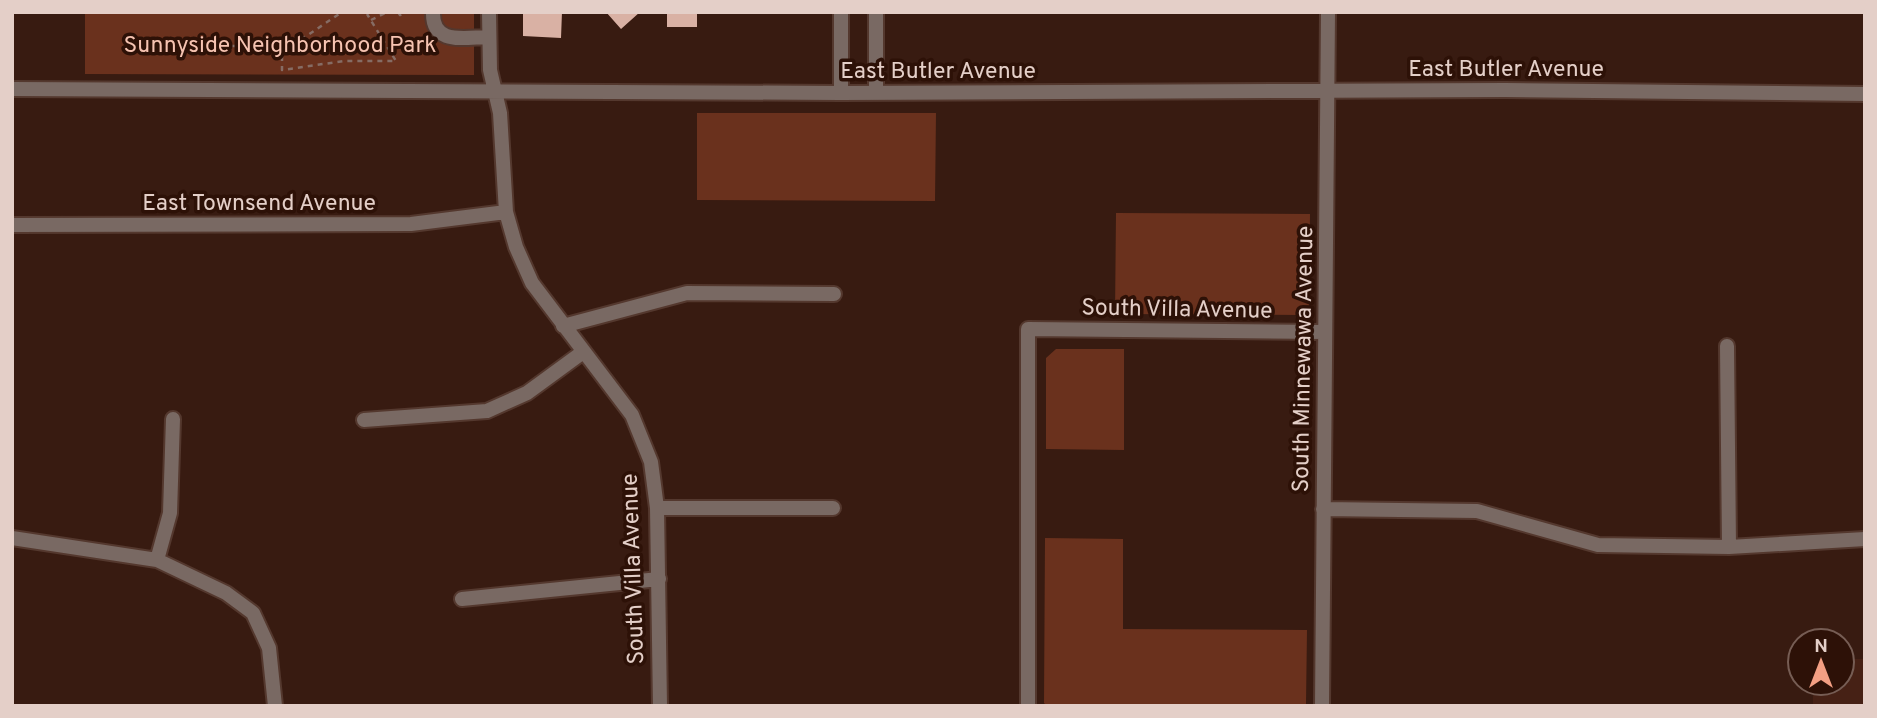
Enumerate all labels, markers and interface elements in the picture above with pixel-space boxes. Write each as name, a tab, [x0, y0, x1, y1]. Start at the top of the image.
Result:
park label: Sunnyside Neighborhood Park	[124, 32, 436, 61]
street label: East Butler Avenue	[1408, 56, 1604, 85]
street label: East Butler Avenue	[840, 58, 1036, 87]
street label: East Townsend Avenue	[142, 190, 376, 219]
street label: South Minnewawa Avenue	[1288, 226, 1321, 493]
street label: South Villa Avenue	[1081, 294, 1273, 327]
street label: South Villa Avenue	[617, 473, 652, 665]
north arrow	[1786, 627, 1856, 697]
text: N	[1814, 635, 1828, 659]

